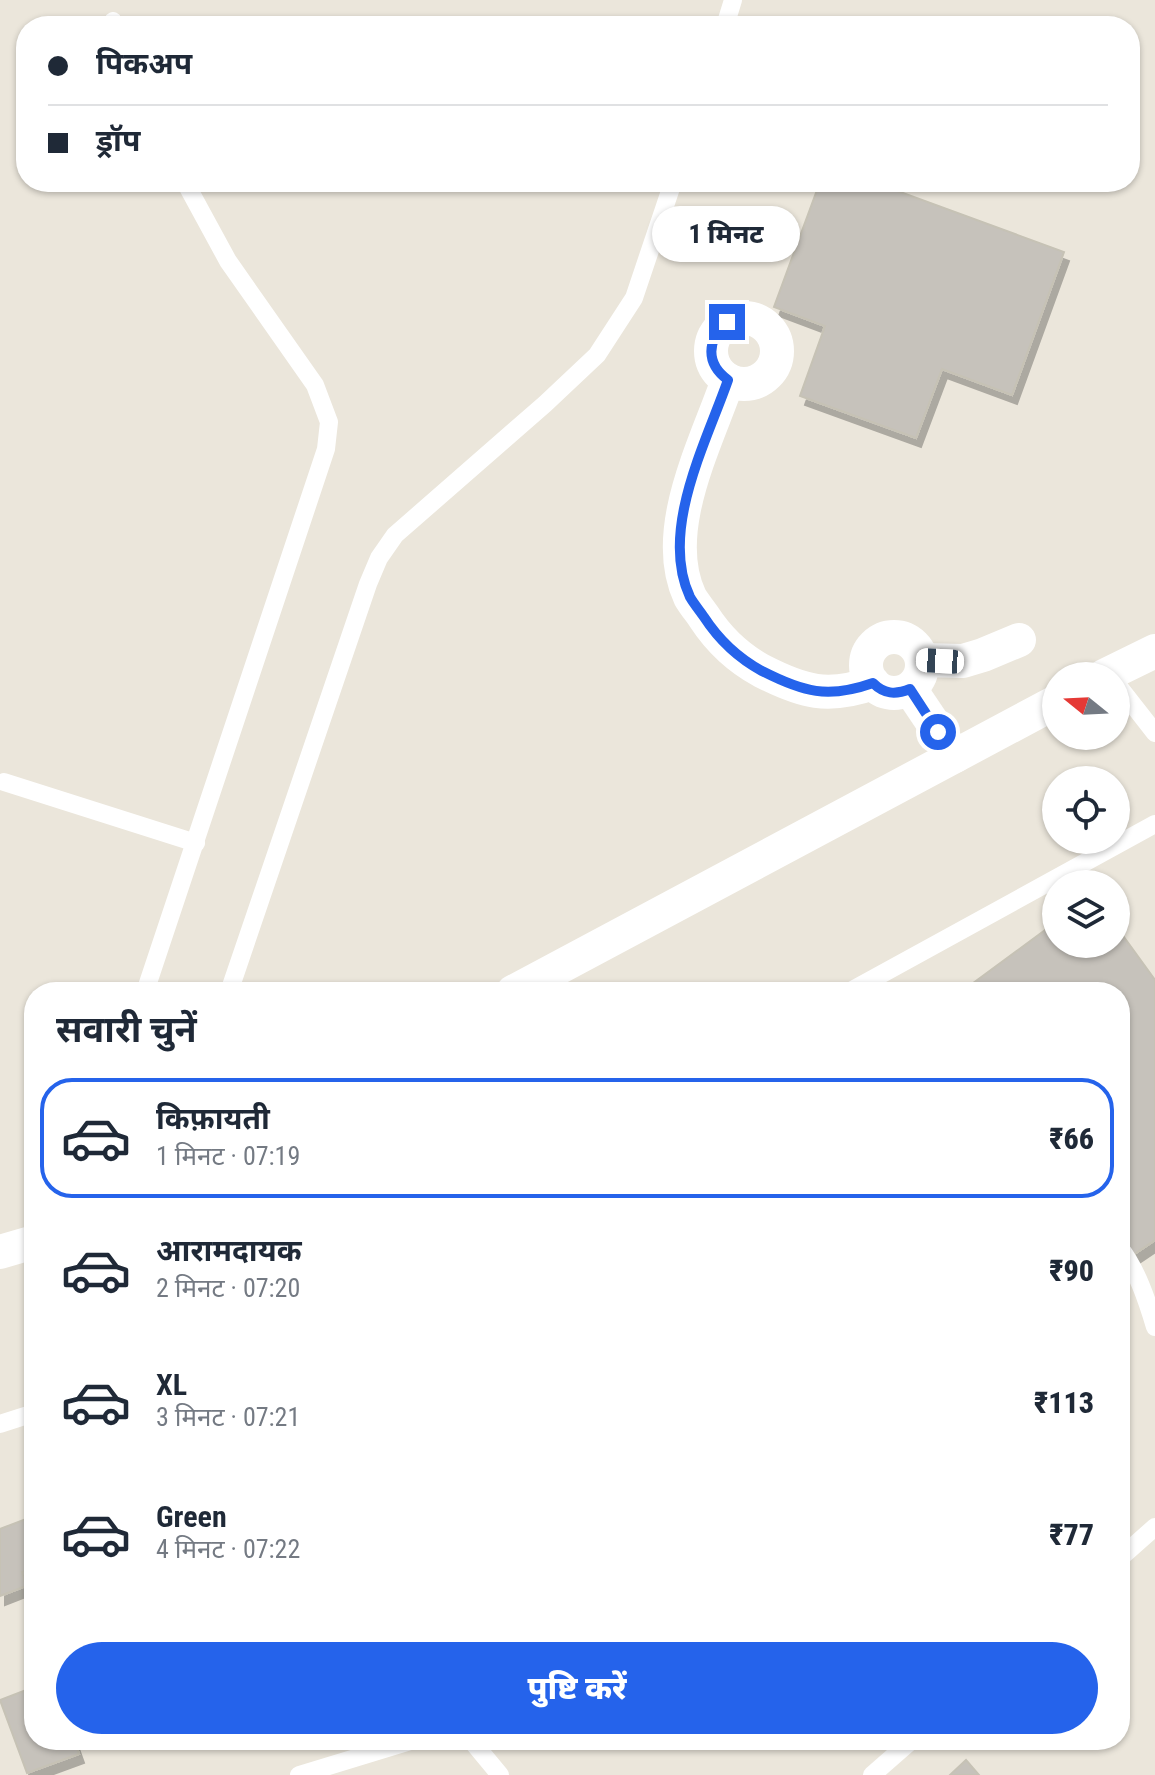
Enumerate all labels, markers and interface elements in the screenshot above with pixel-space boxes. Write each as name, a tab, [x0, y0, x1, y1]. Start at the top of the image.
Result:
text: पिकअप	[96, 46, 192, 81]
text: ड्रॉप	[96, 123, 140, 158]
callout: 1 मिनट	[653, 206, 801, 262]
text: 1 मिनट	[688, 219, 764, 249]
route end	[709, 304, 745, 340]
car	[915, 648, 965, 674]
north arrow	[1042, 662, 1130, 750]
map controls	[1042, 662, 1130, 958]
route start	[920, 714, 956, 750]
button: locate	[1042, 766, 1130, 854]
button: layers	[1042, 870, 1130, 958]
text: सवारी चुनें	[56, 1009, 197, 1051]
text: किफ़ायती	[156, 1101, 270, 1136]
icon: car	[60, 1102, 132, 1174]
text: ₹66	[1049, 1121, 1094, 1156]
text: 1 मिनट · 07:19	[156, 1141, 300, 1171]
text: आरामदायक	[156, 1233, 302, 1268]
icon: car	[60, 1234, 132, 1306]
text: ₹90	[1049, 1253, 1094, 1288]
text: 2 मिनट · 07:20	[156, 1273, 300, 1303]
icon: car	[60, 1366, 132, 1438]
text: XL	[156, 1367, 187, 1402]
text: ₹113	[1034, 1385, 1094, 1420]
text: 3 मिनट · 07:21	[156, 1402, 300, 1432]
icon: car	[60, 1498, 132, 1570]
text: Green	[156, 1499, 227, 1534]
text: ₹77	[1049, 1517, 1094, 1552]
text: 4 मिनट · 07:22	[156, 1534, 300, 1564]
button: पुष्टि करें	[56, 1642, 1098, 1734]

